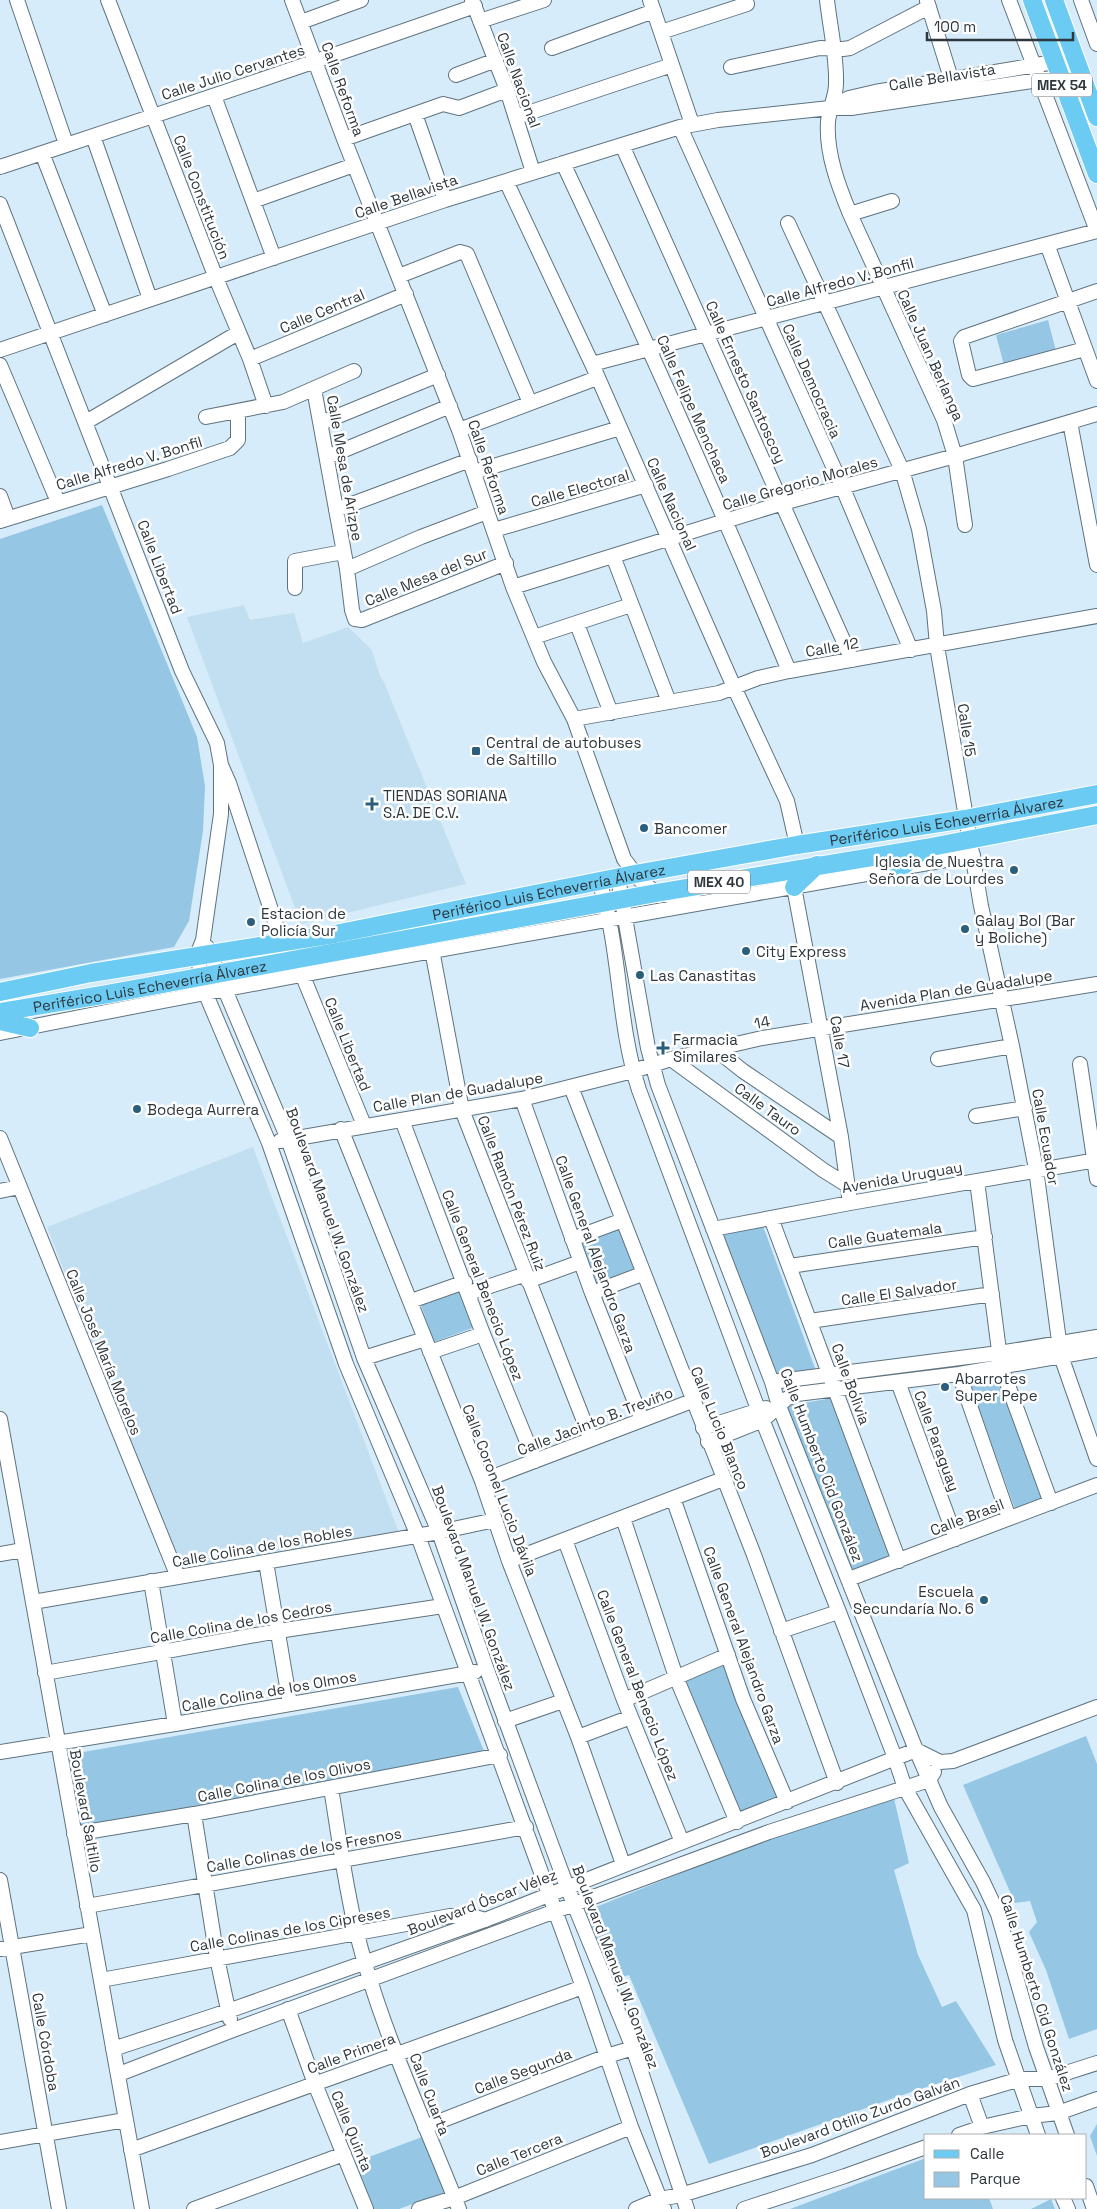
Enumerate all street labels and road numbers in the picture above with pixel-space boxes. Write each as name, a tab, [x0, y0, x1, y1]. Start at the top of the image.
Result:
street label: Calle Nacional	[493, 30, 545, 130]
street label: Calle Reforma	[317, 39, 369, 139]
street label: Calle Julio Cervantes	[159, 40, 307, 104]
street label: Calle Bellavista	[887, 59, 997, 95]
road number: MEX 54	[1032, 74, 1092, 96]
street label: Calle Constitución	[169, 132, 235, 262]
street label: Calle Bellavista	[352, 169, 460, 223]
street label: Calle Alfredo V. Bonfil	[764, 253, 916, 311]
street label: Calle Central	[277, 285, 367, 337]
street label: Calle Juan Berlanga	[893, 286, 969, 424]
street label: Calle Ernesto Santoscoy	[702, 298, 790, 466]
street label: Calle Democracia	[778, 321, 846, 442]
street label: Calle Felipe Menchaca	[653, 332, 735, 486]
street label: Calle Mesa de Arizpe	[323, 394, 367, 543]
street label: Calle Reforma	[464, 417, 514, 517]
street label: Calle Alfredo V. Bonfil	[54, 432, 204, 494]
street label: Calle Gregorio Morales	[720, 452, 880, 514]
street label: Calle Nacional	[643, 454, 701, 554]
street label: Calle Electoral	[529, 465, 631, 511]
street label: Calle Libertad	[133, 517, 187, 617]
street label: Calle Mesa del Sur	[362, 544, 490, 610]
street label: Calle 12	[804, 633, 860, 661]
street label: Calle 15	[953, 702, 981, 758]
street label: Periférico Luis Echeverría Álvarez	[828, 791, 1065, 849]
street label: Periférico Luis Echeverría Álvarez	[431, 859, 667, 924]
road number: MEX 40	[688, 870, 750, 894]
street label: Periférico Luis Echeverría Álvarez	[31, 955, 268, 1016]
street label: Avenida Plan de Guadalupe	[858, 965, 1054, 1015]
street label: Calle Libertad	[321, 994, 375, 1094]
street label: 14	[753, 1011, 771, 1033]
street label: Calle 17	[826, 1014, 854, 1070]
street label: Calle Plan de Guadalupe	[372, 1068, 545, 1116]
street label: Calle Tauro	[731, 1078, 805, 1140]
street label: Calle Ecuador	[1028, 1087, 1064, 1187]
street label: Boulevard Manuel W. González	[282, 1105, 374, 1315]
street label: Calle Ramón Pérez Ruiz	[474, 1113, 550, 1273]
street label: Calle General Alejandro Garza	[551, 1153, 641, 1356]
street label: Avenida Uruguay	[840, 1157, 964, 1197]
street label: Calle General Benecio López	[438, 1187, 528, 1383]
street label: Calle Guatemala	[827, 1218, 944, 1252]
street label: Calle José María Morelos	[62, 1266, 146, 1438]
street label: Calle El Salvador	[840, 1274, 958, 1310]
street label: Calle Bolivia	[827, 1341, 875, 1428]
street label: Calle Lucio Blanco	[687, 1364, 753, 1492]
street label: Calle Humberto Cid González	[776, 1365, 868, 1565]
street label: Calle Jacinto B. Treviño	[514, 1383, 676, 1459]
street label: Calle Paraguay	[910, 1388, 964, 1494]
street label: Calle Coronel Lucio Dávila	[458, 1401, 542, 1579]
street label: Boulevard Manuel W. González	[428, 1483, 520, 1693]
street label: Calle Brasil	[927, 1494, 1007, 1540]
street label: Calle Colina de los Robles	[171, 1521, 353, 1571]
street label: Calle General Alejandro Garza	[699, 1544, 789, 1747]
street label: Calle General Benecio López	[593, 1587, 683, 1783]
street label: Calle Colina de los Cedros	[149, 1597, 333, 1647]
street label: Calle Colina de los Olmos	[180, 1666, 358, 1716]
street label: Boulevard Saltillo	[66, 1748, 106, 1874]
street label: Calle Colina de los Olivos	[196, 1754, 372, 1806]
street label: Calle Colinas de los Fresnos	[205, 1823, 403, 1877]
street label: Boulevard Manuel W. González	[568, 1862, 664, 2072]
street label: Boulevard Óscar Vélez	[405, 1865, 559, 1939]
street label: Calle Humberto Cid González	[996, 1892, 1078, 2094]
street label: Calle Colinas de los Cipreses	[188, 1902, 392, 1956]
street label: Calle Córdoba	[28, 1991, 64, 2093]
street label: Calle Primera	[304, 2028, 398, 2078]
street label: Calle Segunda	[472, 2044, 575, 2098]
street label: Calle Cuarta	[406, 2050, 455, 2138]
street label: Boulevard Otilio Zurdo Galván	[758, 2072, 962, 2162]
street label: Calle Quinta	[327, 2088, 377, 2175]
street label: Calle Tercera	[473, 2128, 565, 2180]

